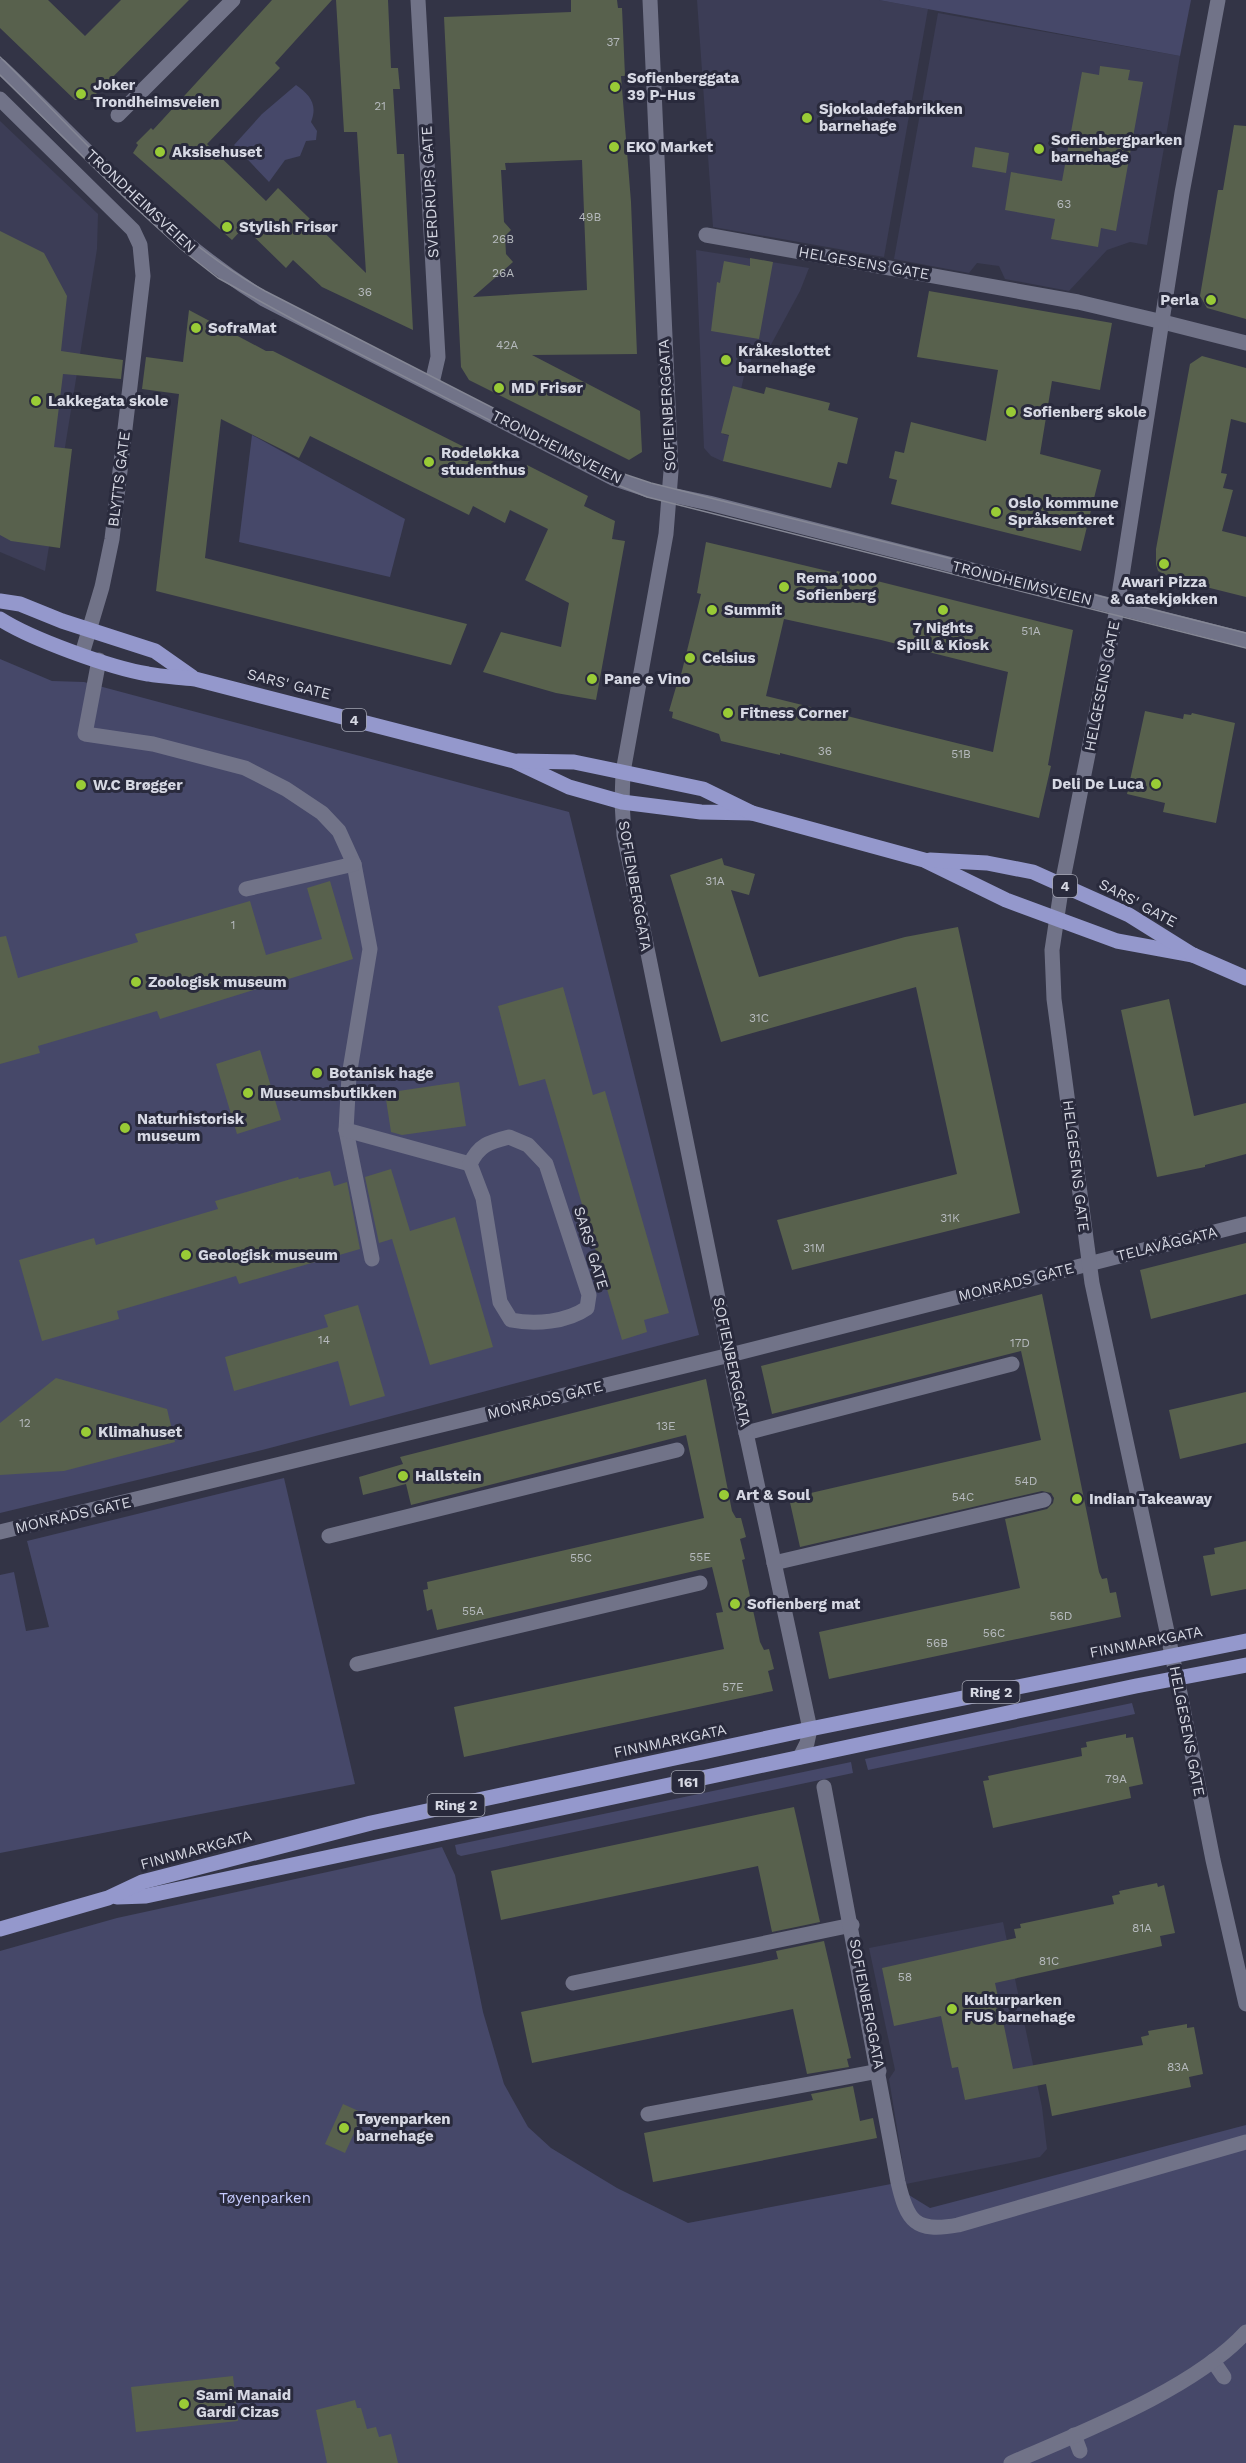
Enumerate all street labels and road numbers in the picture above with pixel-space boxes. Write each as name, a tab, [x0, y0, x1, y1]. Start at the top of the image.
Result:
street label: SVERDRUPS GATE	[418, 126, 442, 258]
street label: TRONDHEIMSVEIEN	[82, 145, 200, 257]
street label: HELGESENS GATE	[797, 243, 931, 283]
street label: SOFIENBERGGATA	[655, 338, 679, 471]
street label: TRONDHEIMSVEIEN	[489, 406, 625, 488]
street label: BLYTTS GATE	[104, 430, 134, 528]
street label: TRONDHEIMSVEIEN	[950, 557, 1094, 609]
street label: HELGESENS GATE	[1081, 619, 1123, 753]
street label: SARS' GATE	[245, 665, 333, 703]
road number: 4	[342, 709, 366, 731]
street label: SOFIENBERGGATA	[615, 819, 655, 953]
road number: 4	[1053, 875, 1077, 897]
street label: SARS' GATE	[1096, 875, 1180, 931]
street label: HELGESENS GATE	[1059, 1099, 1093, 1233]
street label: SARS' GATE	[570, 1204, 612, 1292]
street label: TELAVÅGGATA	[1115, 1223, 1219, 1265]
street label: MONRADS GATE	[956, 1259, 1076, 1305]
street label: SOFIENBERGGATA	[709, 1296, 755, 1429]
street label: MONRADS GATE	[485, 1377, 605, 1423]
street label: MONRADS GATE	[13, 1493, 133, 1537]
street label: FINNMARKGATA	[1088, 1622, 1204, 1662]
street label: HELGESENS GATE	[1166, 1664, 1208, 1798]
road number: Ring 2	[962, 1681, 1020, 1703]
street label: FINNMARKGATA	[612, 1720, 728, 1762]
road number: 161	[672, 1771, 704, 1793]
road number: Ring 2	[428, 1794, 484, 1816]
street label: FINNMARKGATA	[138, 1826, 254, 1874]
street label: SOFIENBERGGATA	[846, 1937, 888, 2071]

